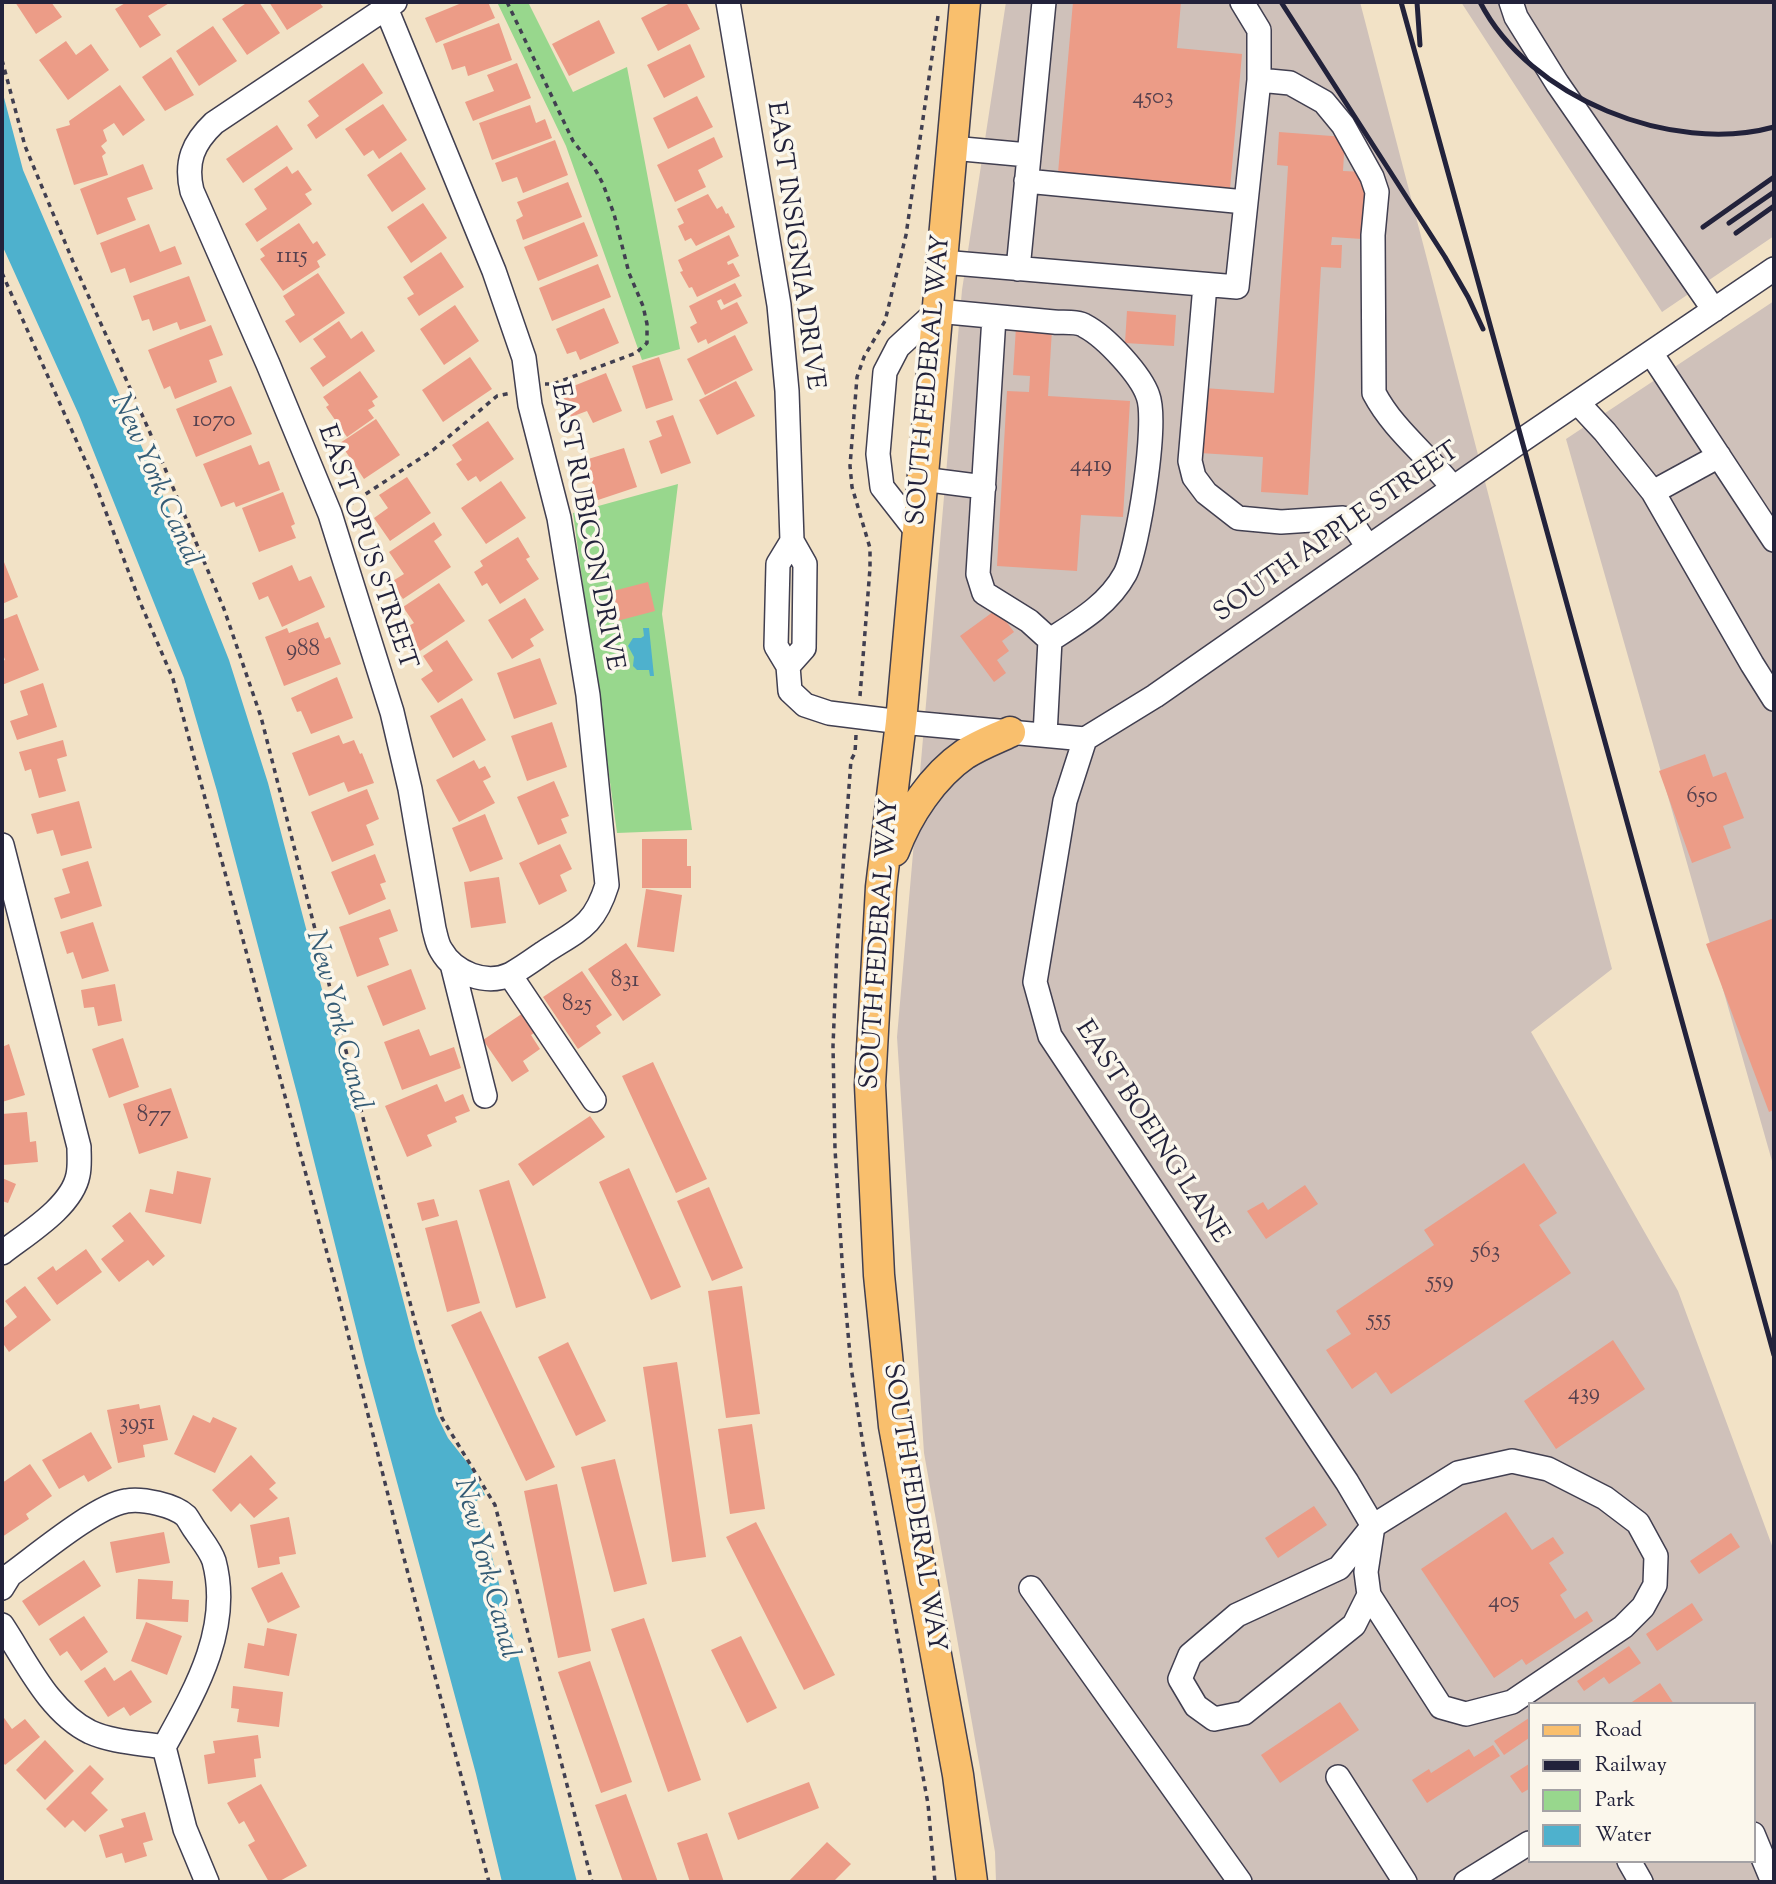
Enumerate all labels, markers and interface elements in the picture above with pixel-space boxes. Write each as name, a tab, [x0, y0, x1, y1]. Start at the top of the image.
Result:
house number: 4503	[1133, 85, 1173, 113]
street label: EAST INSIGNIA DRIVE	[757, 100, 829, 392]
street label: SOUTH FEDERAL WAY	[903, 233, 959, 527]
house number: 1115	[276, 244, 308, 272]
street label: EAST RUBICON DRIVE	[542, 380, 628, 674]
water label: New York Canal	[101, 390, 207, 572]
house number: 1070	[192, 408, 236, 436]
street label: EAST OPUS STREET	[308, 421, 422, 675]
street label: SOUTH APPLE STREET	[1209, 437, 1467, 631]
house number: 4419	[1070, 453, 1112, 481]
house number: 988	[286, 637, 320, 665]
house number: 650	[1686, 784, 1718, 812]
street label: SOUTH FEDERAL WAY	[856, 797, 908, 1091]
water label: New York Canal	[296, 927, 376, 1115]
house number: 831	[611, 968, 639, 996]
house number: 825	[562, 992, 592, 1020]
street label: EAST BOEING LANE	[1066, 1016, 1234, 1250]
house number: 877	[137, 1103, 171, 1131]
house number: 563	[1472, 1239, 1500, 1267]
house number: 559	[1426, 1269, 1454, 1297]
house number: 555	[1367, 1307, 1391, 1335]
street label: SOUTH FEDERAL WAY	[874, 1362, 950, 1654]
house number: 439	[1568, 1381, 1600, 1409]
house number: 3951	[119, 1411, 155, 1439]
water label: New York Canal	[444, 1475, 524, 1663]
house number: 405	[1488, 1589, 1520, 1617]
legend	[1528, 1702, 1755, 1863]
text: Road	[1595, 1716, 1642, 1746]
text: Railway	[1595, 1751, 1667, 1781]
text: Park	[1595, 1786, 1635, 1816]
text: Water	[1595, 1821, 1651, 1851]

